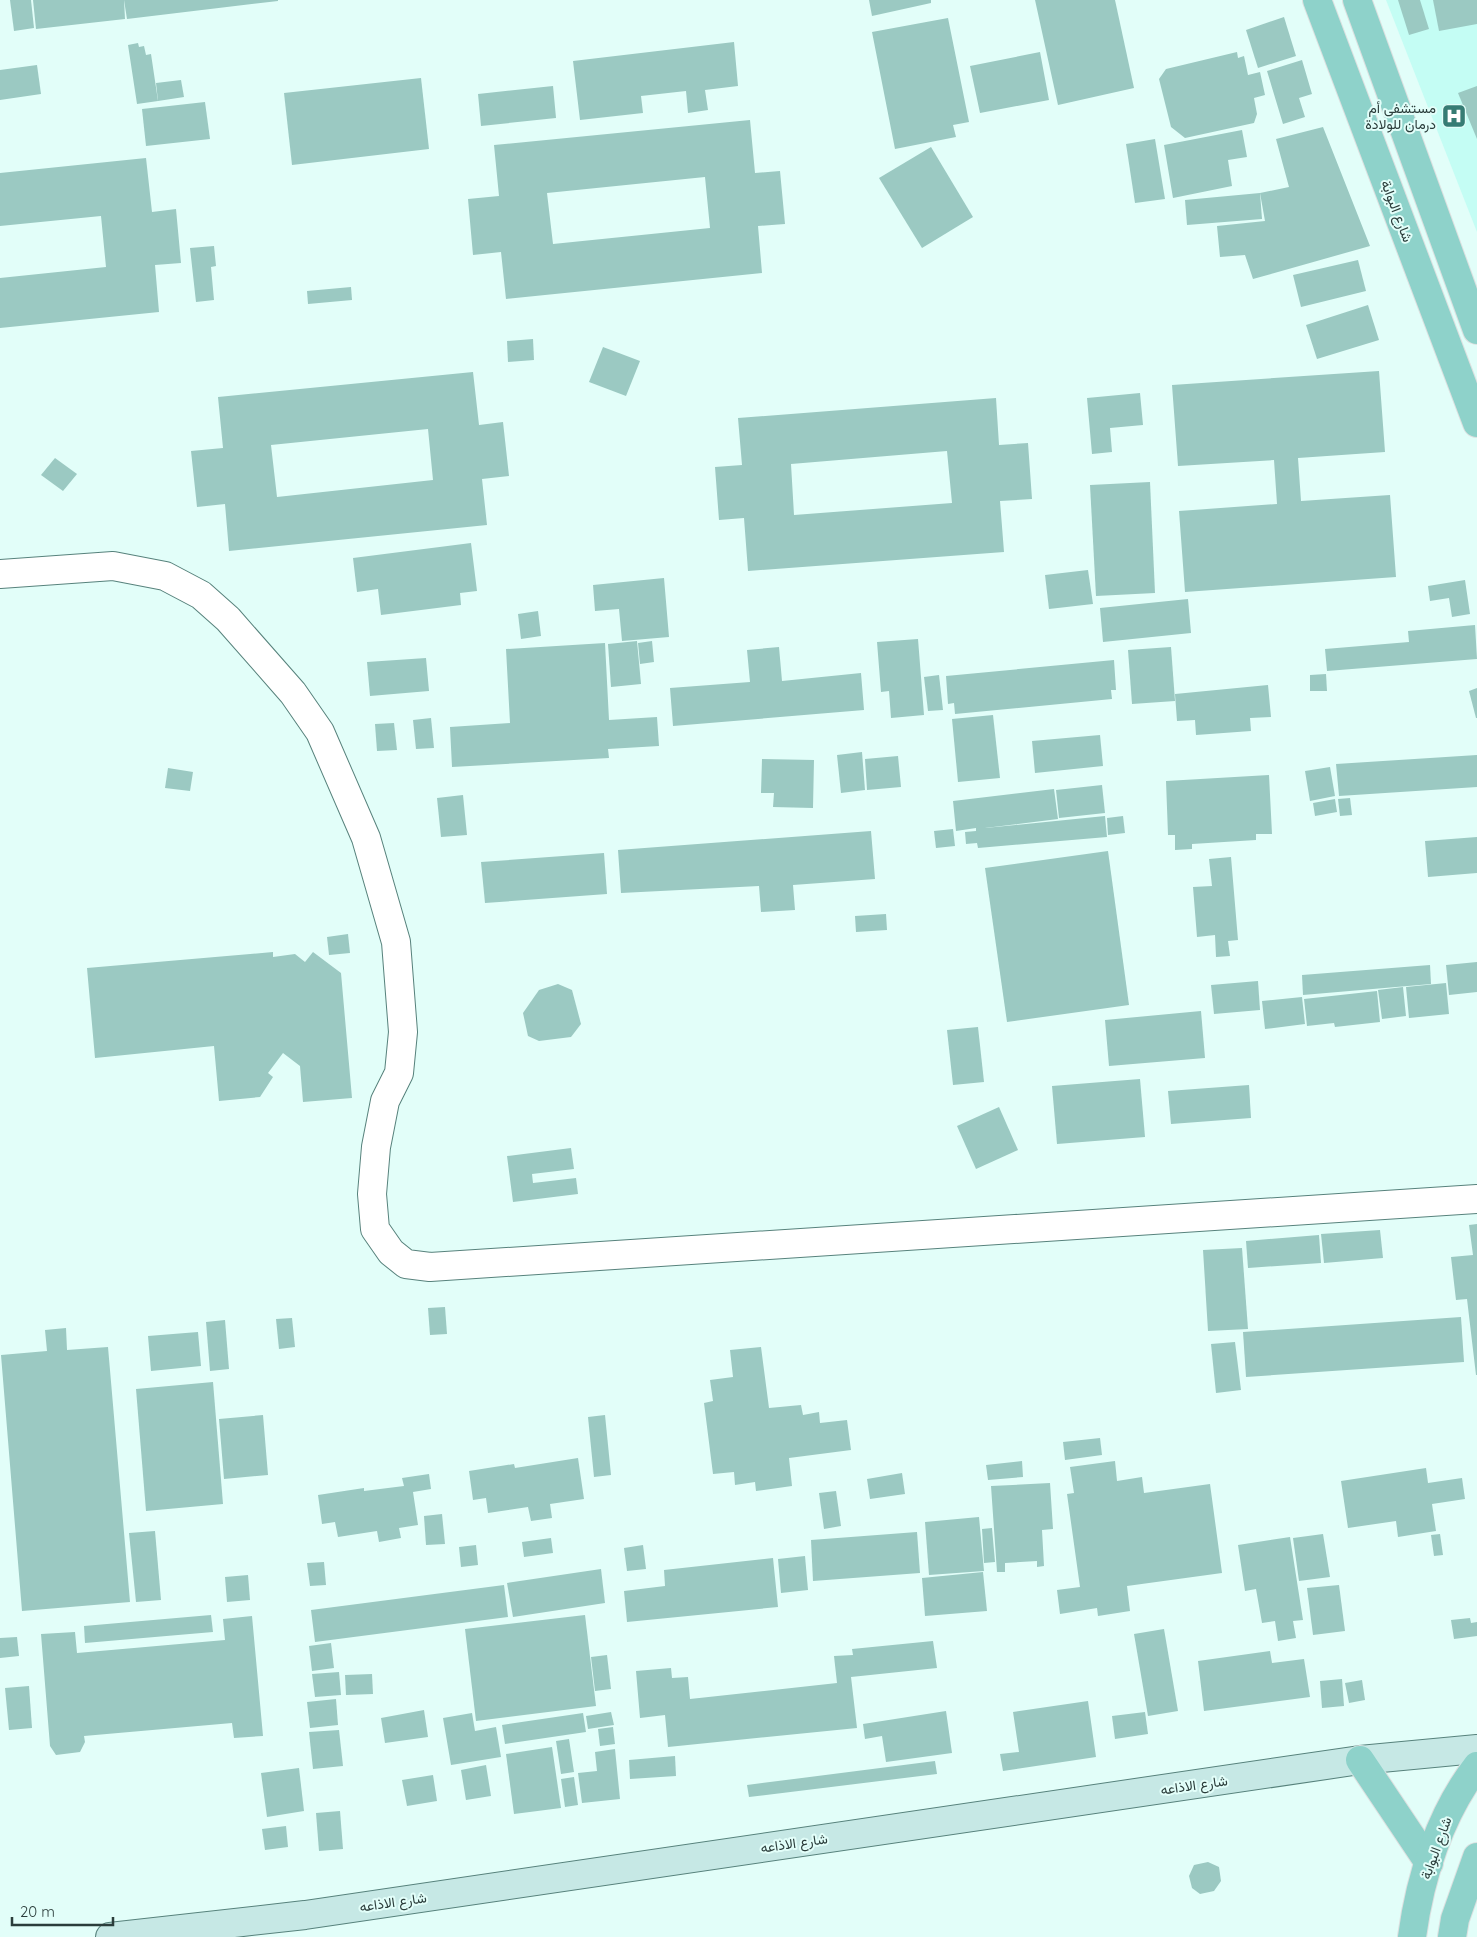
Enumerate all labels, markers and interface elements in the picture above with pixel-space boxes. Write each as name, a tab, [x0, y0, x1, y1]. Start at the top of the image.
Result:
place label: مستشفى أم درمان للولادة	[1365, 99, 1436, 133]
hospital icon: مستشفى أم درمان للولادة	[1441, 103, 1467, 129]
street label: شارع البوابة	[1375, 177, 1417, 245]
street label: شارع الاذاعه	[1159, 1771, 1229, 1801]
street label: شارع البوابة	[1416, 1814, 1457, 1882]
street label: شارع الاذاعه	[759, 1829, 829, 1859]
street label: شارع الاذاعه	[358, 1888, 428, 1918]
scale bar	[12, 1894, 114, 1926]
text: 20 m	[20, 1902, 55, 1921]

